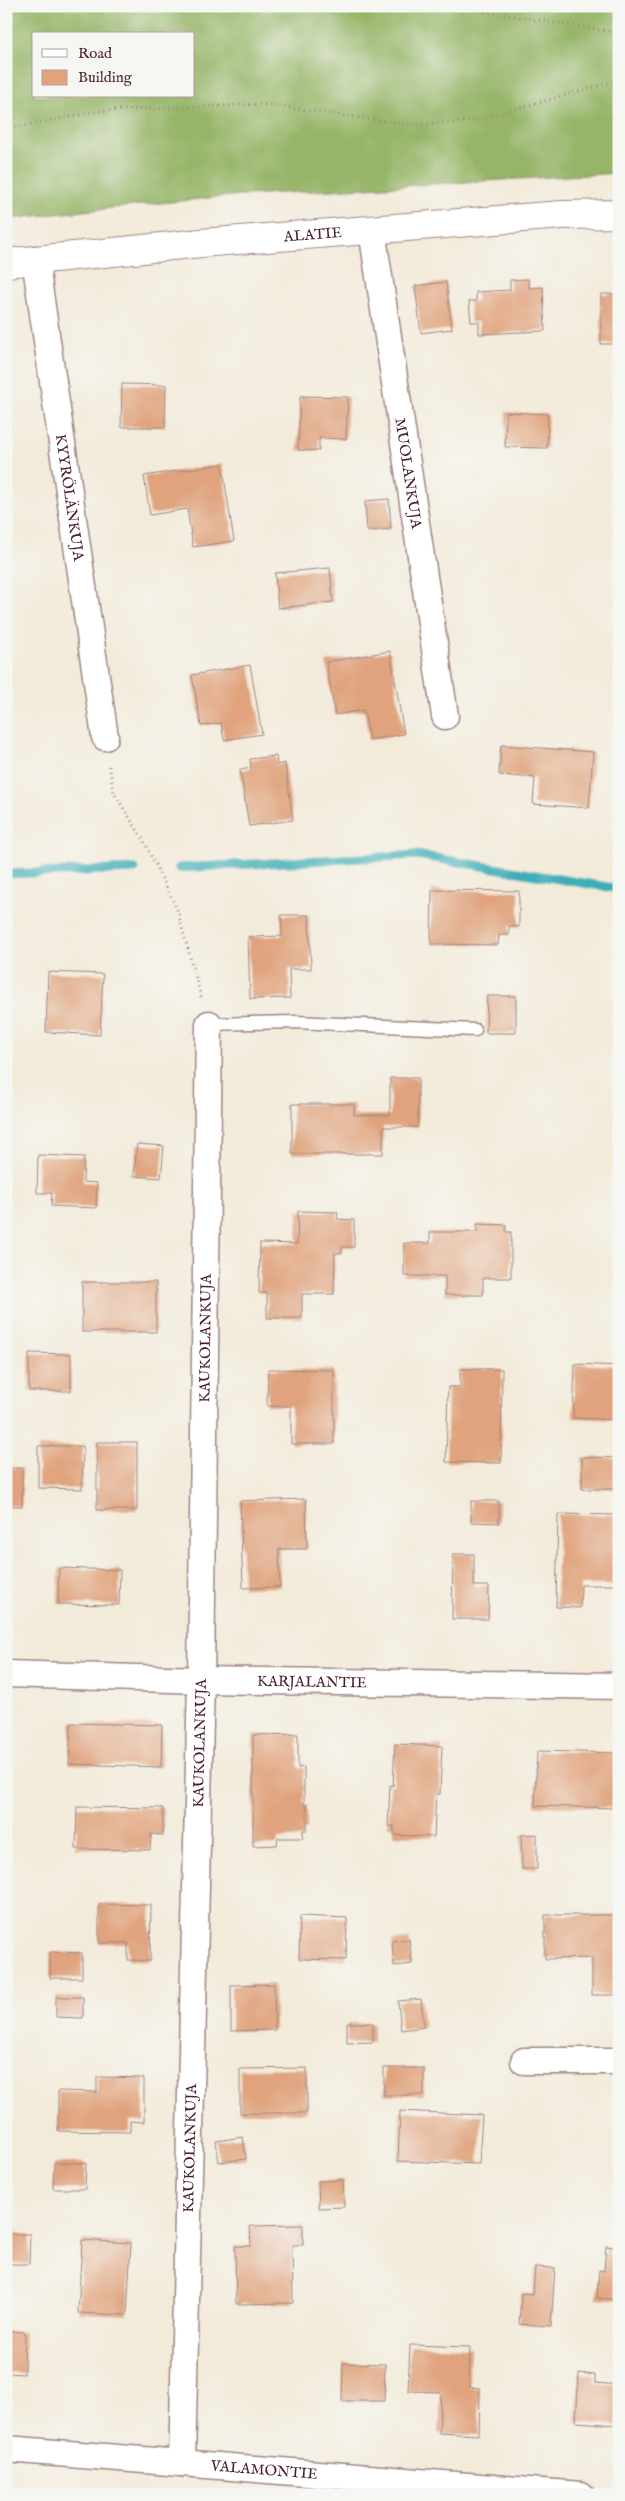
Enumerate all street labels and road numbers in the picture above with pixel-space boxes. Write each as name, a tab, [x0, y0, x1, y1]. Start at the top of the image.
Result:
street label: ALATIE	[282, 223, 343, 247]
street label: MUOLANKUJA	[390, 417, 426, 531]
street label: KYYRÖLÄNKUJA	[51, 433, 88, 563]
street label: KAUKOLANKUJA	[195, 1273, 216, 1403]
street label: KARJALANTIE	[257, 1672, 367, 1692]
street label: KAUKOLANKUJA	[189, 1678, 211, 1808]
street label: KAUKOLANKUJA	[179, 2083, 201, 2213]
street label: VALAMONTIE	[209, 2456, 318, 2484]

